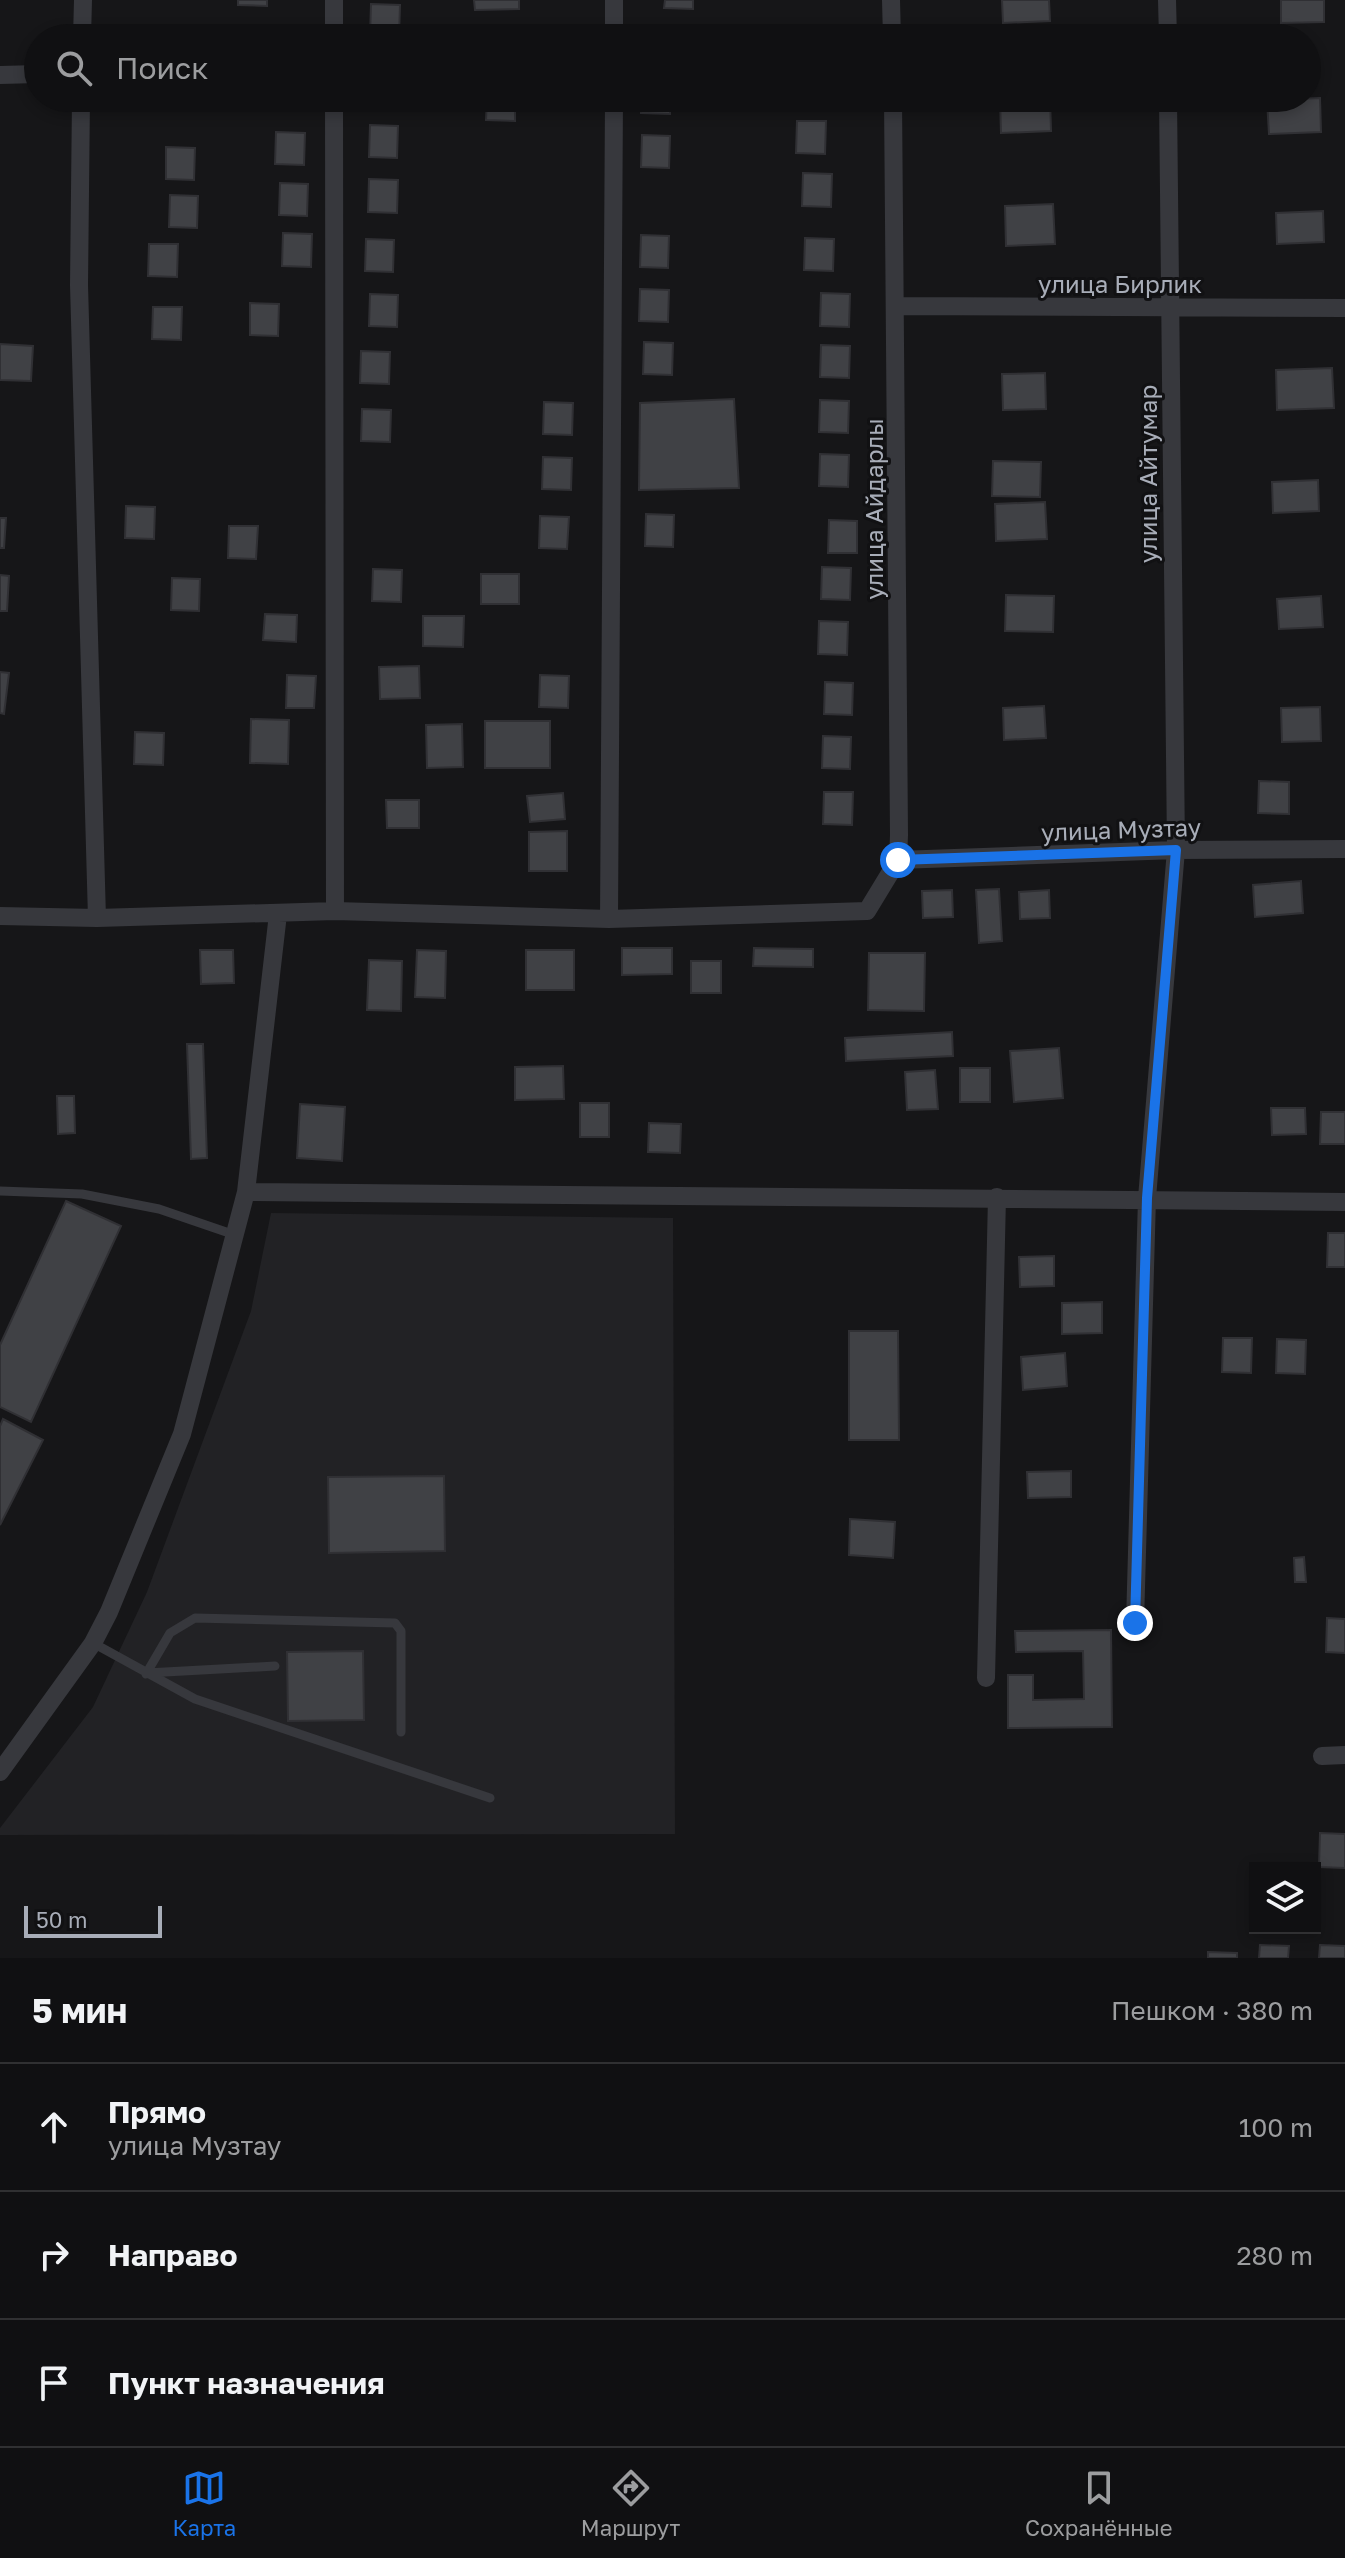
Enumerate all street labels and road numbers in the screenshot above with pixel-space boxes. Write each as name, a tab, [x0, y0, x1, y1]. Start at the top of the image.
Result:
street label: улица Бирлик	[1038, 269, 1202, 298]
street label: улица Айтумар	[1133, 385, 1162, 563]
street label: улица Айдарлы	[859, 418, 888, 600]
street label: улица Музтау	[1040, 812, 1202, 846]

